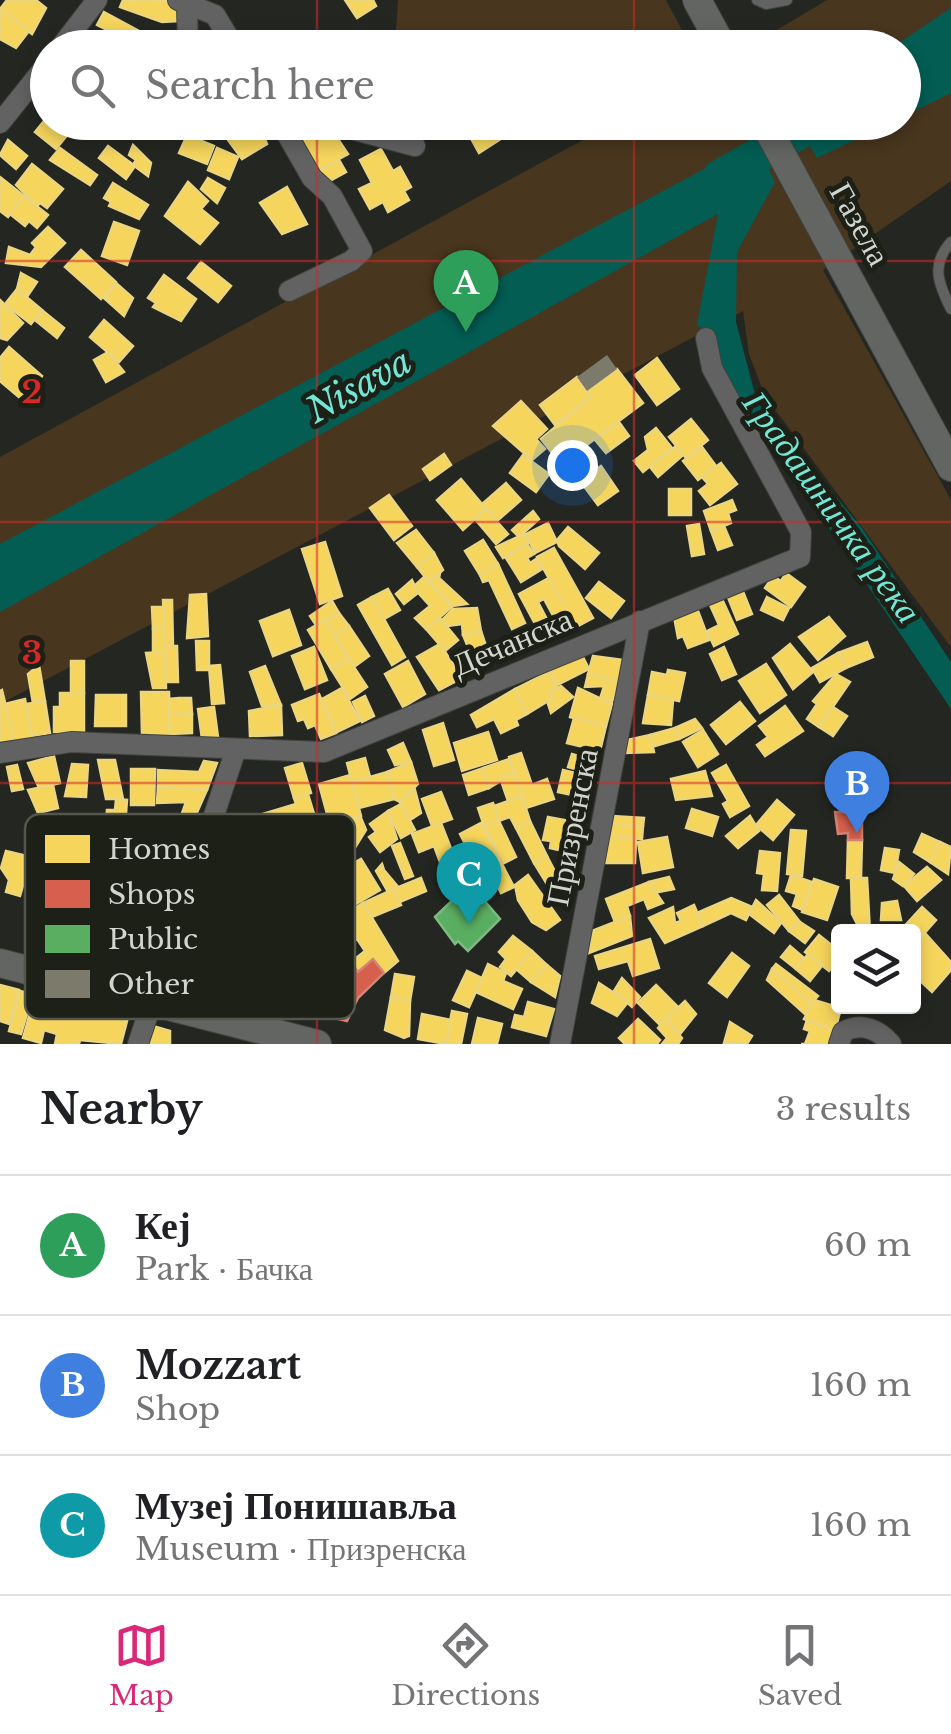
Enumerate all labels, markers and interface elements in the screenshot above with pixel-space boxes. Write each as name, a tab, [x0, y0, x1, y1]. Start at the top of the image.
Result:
search box	[30, 30, 921, 140]
icon: search	[65, 58, 120, 113]
text: Search here	[145, 62, 375, 109]
street label: Газела	[821, 175, 899, 273]
pin: A	[434, 250, 498, 332]
water label: Nisava	[298, 339, 419, 432]
text: 2	[22, 372, 42, 412]
water label: Градашничка река	[733, 382, 931, 631]
your location	[547, 440, 598, 491]
street label: Дечанска	[446, 599, 578, 685]
text: 3	[22, 633, 42, 673]
street label: Призренска	[537, 745, 607, 909]
pin: B	[824, 750, 890, 833]
legend	[25, 814, 355, 1019]
text: Homes	[108, 832, 210, 867]
pin: C	[436, 842, 502, 924]
text: Shops	[108, 877, 195, 912]
text: Public	[108, 922, 198, 957]
map controls	[831, 924, 921, 1014]
button: layers	[831, 924, 921, 1014]
text: Other	[108, 967, 194, 1002]
text: Nearby	[40, 1083, 203, 1135]
text: 3 results	[776, 1089, 911, 1129]
text: Кеј	[135, 1202, 191, 1249]
text: A	[60, 1225, 85, 1265]
text: 60 m	[824, 1225, 911, 1265]
text: Park · Бачка	[135, 1249, 313, 1289]
text: Mozzart	[135, 1342, 301, 1389]
text: B	[60, 1365, 85, 1405]
text: 160 m	[810, 1365, 911, 1405]
text: Shop	[135, 1389, 220, 1429]
text: Музеј Понишавља	[135, 1482, 457, 1529]
text: C	[59, 1505, 86, 1545]
text: 160 m	[810, 1505, 911, 1545]
text: Museum · Призренска	[135, 1529, 466, 1569]
tab: Map	[109, 1618, 174, 1713]
tab: Directions	[391, 1618, 540, 1713]
tab: Saved	[758, 1618, 842, 1713]

